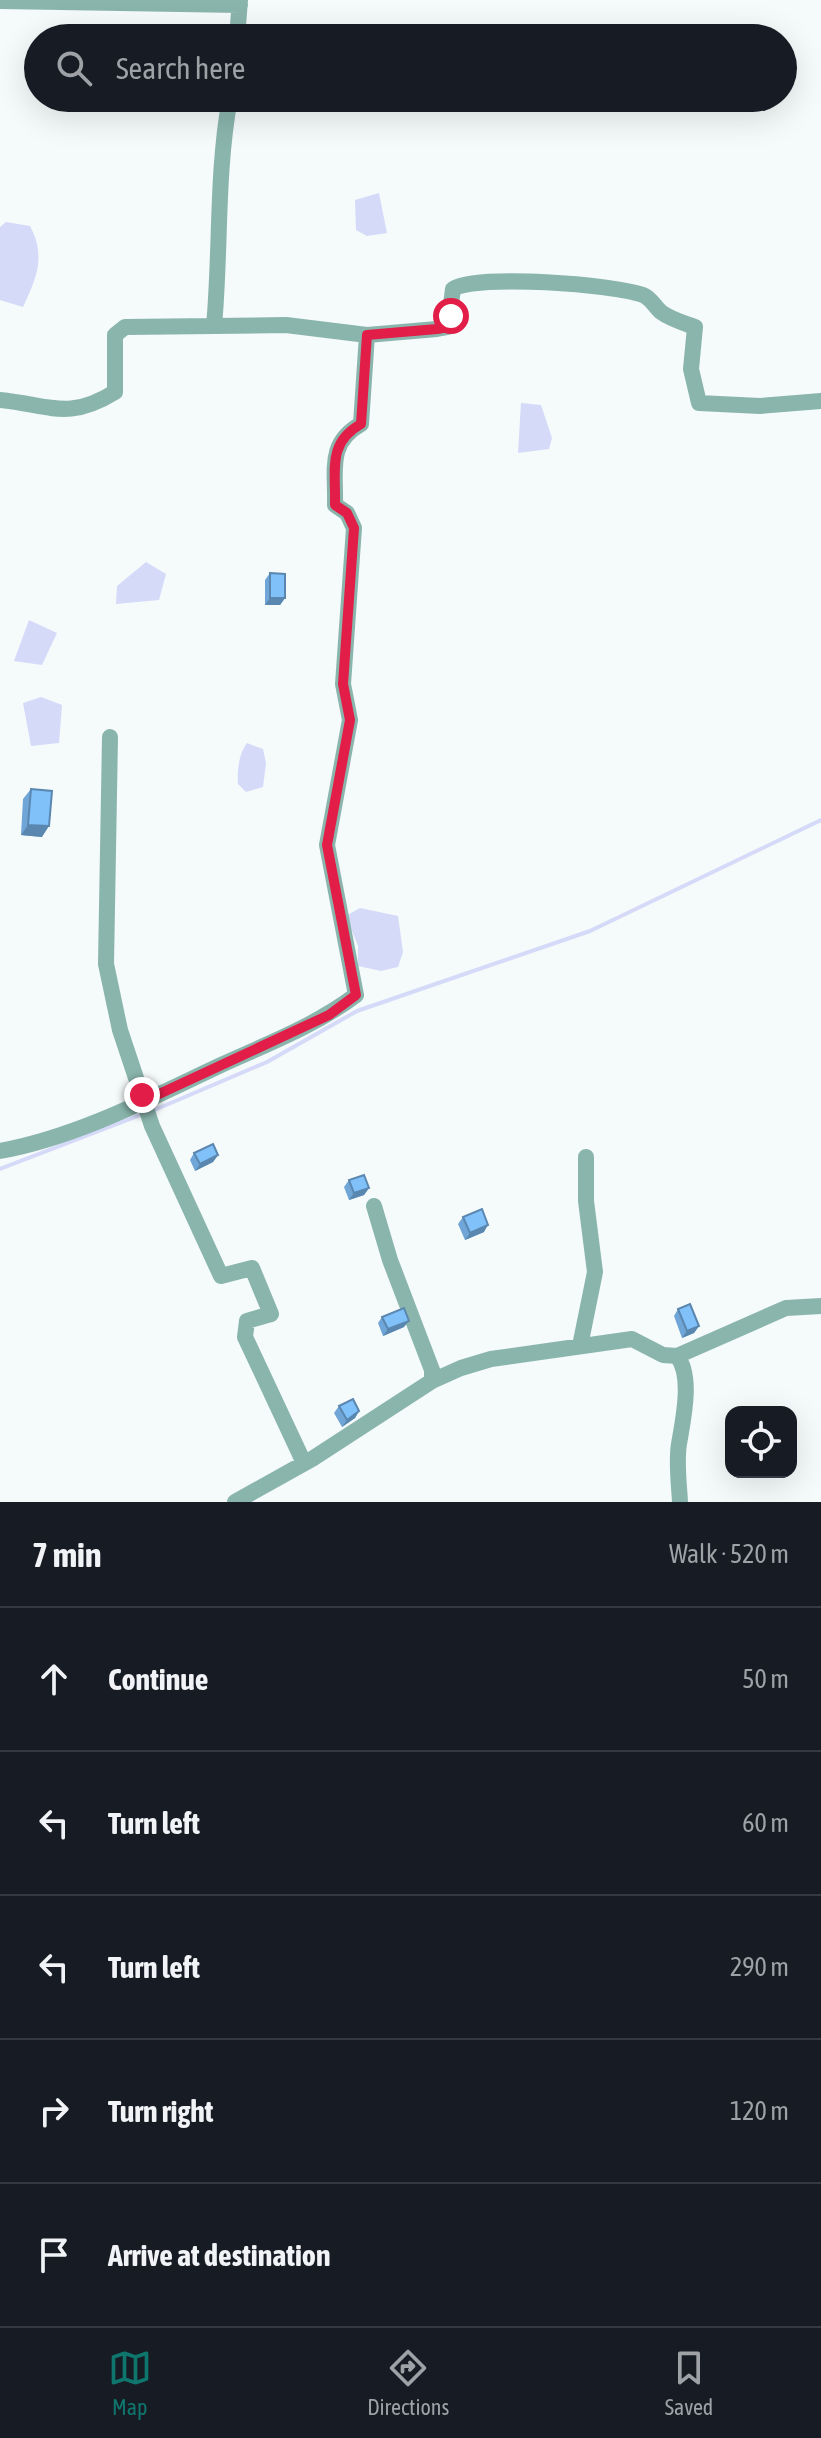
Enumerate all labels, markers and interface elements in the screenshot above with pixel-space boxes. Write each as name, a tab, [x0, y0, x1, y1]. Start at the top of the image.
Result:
search box	[24, 24, 797, 112]
icon: search	[52, 46, 96, 90]
text: Search here	[116, 51, 245, 85]
route start	[433, 298, 469, 334]
route end	[124, 1077, 160, 1113]
map controls	[725, 1406, 797, 1478]
button: locate	[725, 1406, 797, 1478]
text: 7 min	[32, 1535, 101, 1574]
text: Walk · 520 m	[669, 1539, 789, 1569]
icon: ahead	[32, 1657, 76, 1701]
text: Continue	[108, 1662, 208, 1696]
text: 50 m	[742, 1664, 789, 1694]
icon: left	[32, 1801, 76, 1845]
text: Turn left	[108, 1806, 200, 1840]
text: 60 m	[742, 1808, 789, 1838]
icon: left	[32, 1945, 76, 1989]
text: Turn left	[108, 1950, 200, 1984]
text: 290 m	[730, 1952, 789, 1982]
icon: right	[32, 2089, 76, 2133]
text: Turn right	[108, 2094, 214, 2128]
text: 120 m	[730, 2096, 789, 2126]
icon: arrive	[32, 2233, 76, 2277]
text: Arrive at destination	[108, 2238, 330, 2272]
tab: Map	[108, 2346, 152, 2420]
tab: Directions	[367, 2346, 449, 2420]
tab: Saved	[665, 2346, 713, 2420]

